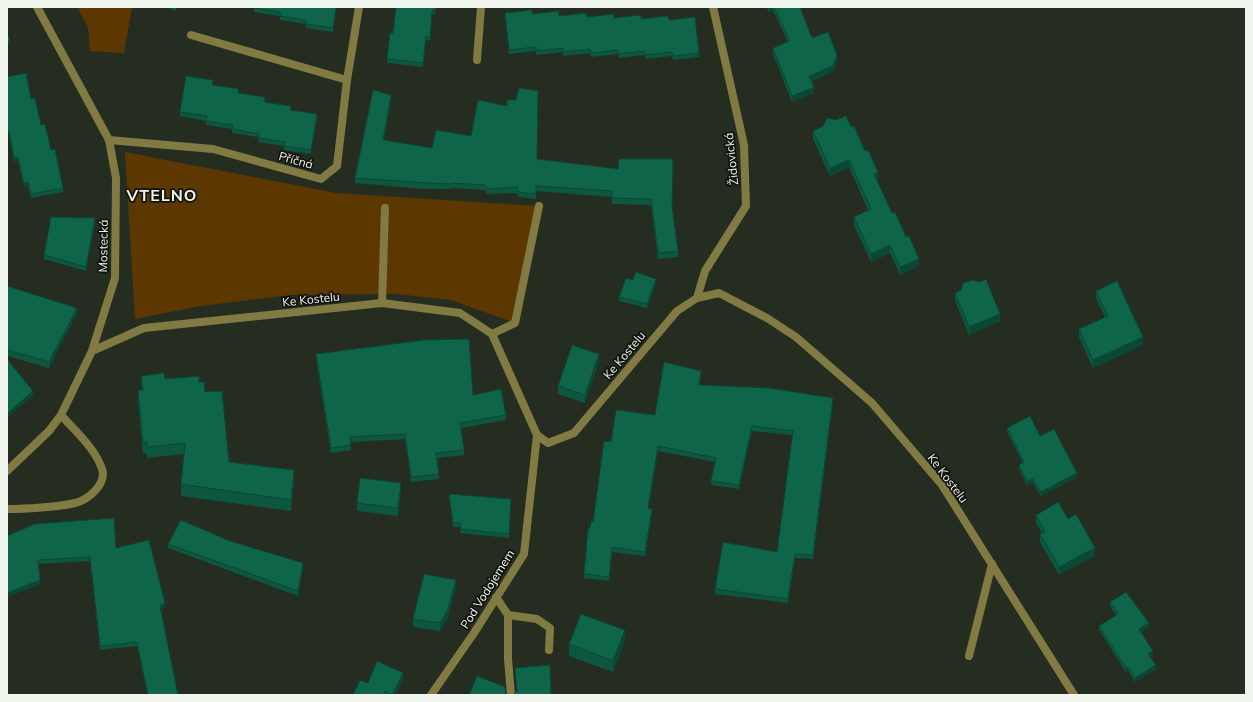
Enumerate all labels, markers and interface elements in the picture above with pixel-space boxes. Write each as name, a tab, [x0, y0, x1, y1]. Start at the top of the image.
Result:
street label: Židovická	[721, 132, 741, 186]
street label: Příčná	[277, 148, 315, 172]
district label: VTELNO	[126, 185, 197, 205]
street label: Mostecká	[95, 219, 111, 273]
street label: Ke Kostelu	[281, 289, 341, 309]
street label: Ke Kostelu	[600, 328, 648, 382]
street label: Ke Kostelu	[925, 450, 971, 506]
street label: Pod Vodojemem	[457, 547, 517, 631]

